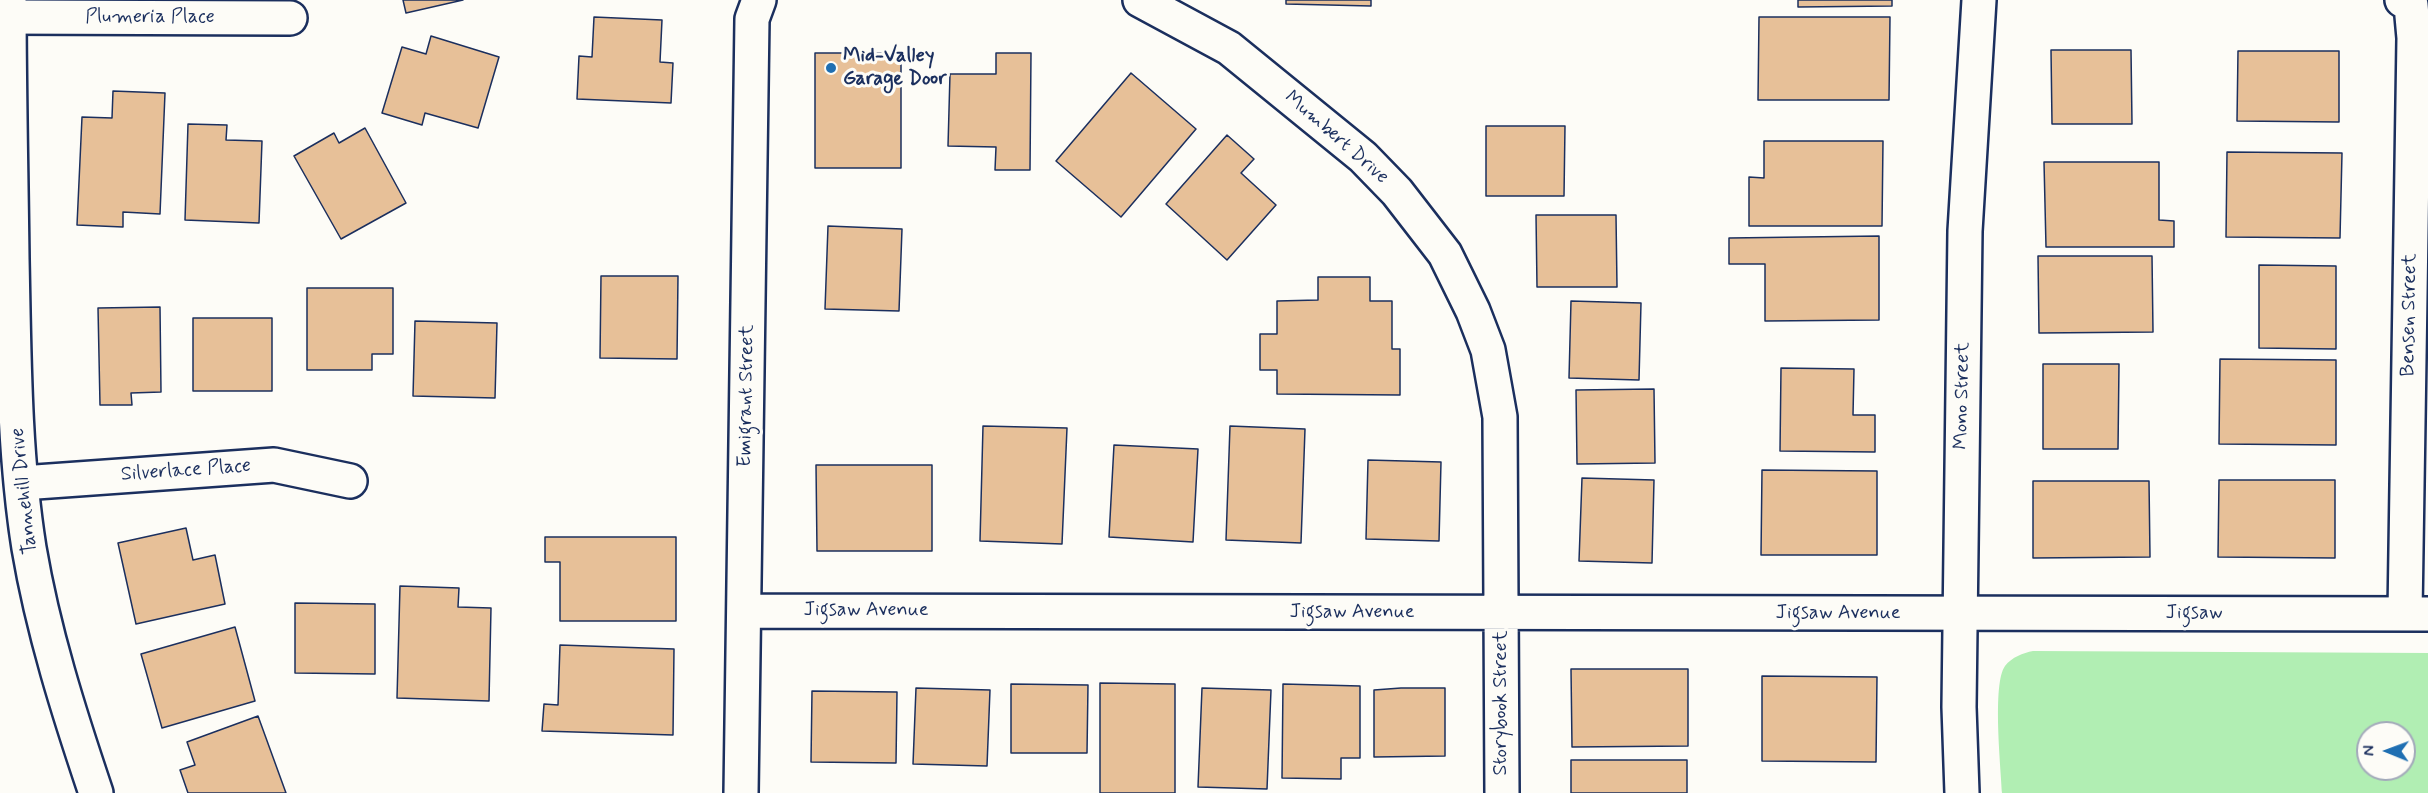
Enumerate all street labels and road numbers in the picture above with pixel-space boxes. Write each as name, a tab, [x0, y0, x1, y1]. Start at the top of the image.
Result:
street label: Plumeria Place	[85, 6, 215, 30]
street label: Mumbert Drive	[1279, 86, 1393, 190]
street label: Bensen Street	[2397, 253, 2423, 377]
street label: Emigrant Street	[734, 325, 760, 467]
street label: Mono Street	[1950, 342, 1976, 450]
street label: Tannehill Drive	[6, 427, 44, 555]
street label: Silverlace Place	[120, 454, 252, 488]
street label: Jigsaw Avenue	[803, 599, 929, 623]
street label: Jigsaw Avenue	[1289, 601, 1415, 625]
street label: Jigsaw Avenue	[1775, 602, 1901, 626]
street label: Jigsaw	[2166, 602, 2222, 626]
street label: Storybook Street	[1490, 630, 1514, 776]

